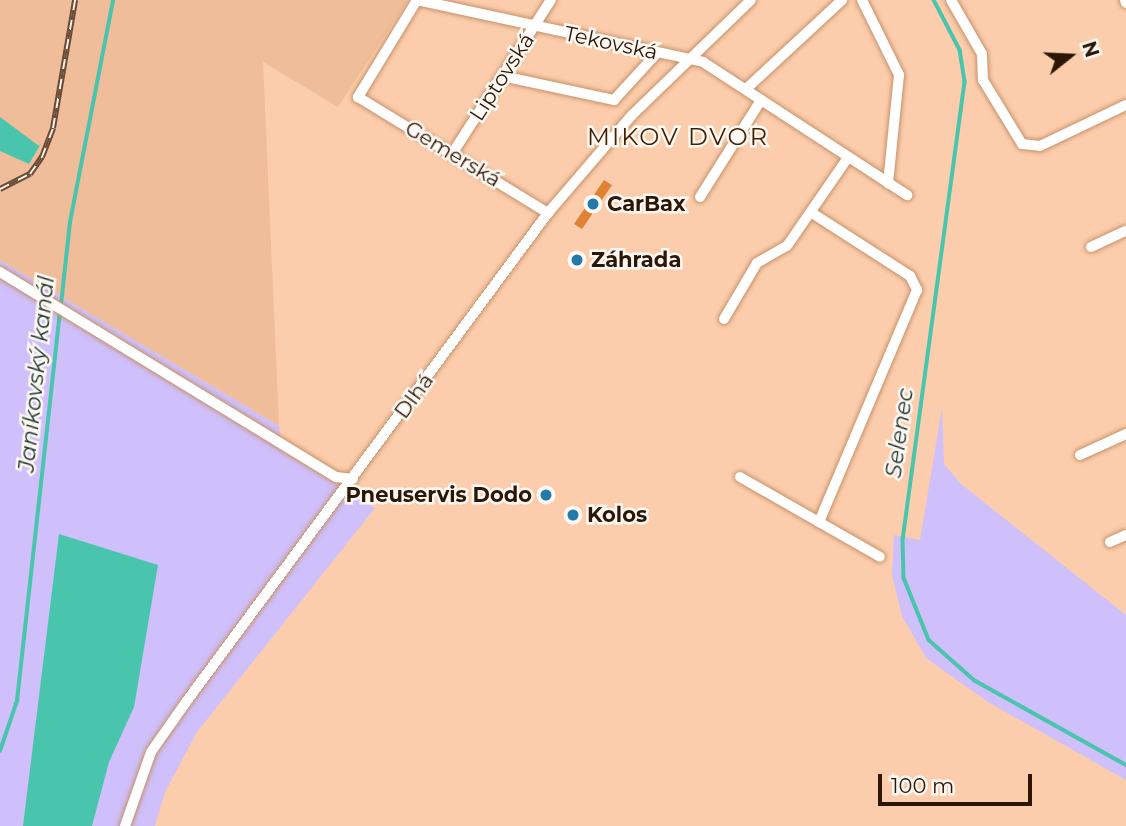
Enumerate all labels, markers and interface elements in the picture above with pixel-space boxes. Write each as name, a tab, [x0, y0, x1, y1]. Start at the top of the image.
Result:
street label: Tekovská	[562, 21, 660, 65]
north arrow	[1035, 21, 1105, 91]
street label: Liptovská	[464, 28, 540, 126]
text: N	[1077, 38, 1104, 60]
street label: Gemerská	[401, 116, 505, 192]
district label: MIKOV DVOR	[588, 123, 768, 151]
place label: CarBax	[607, 191, 686, 217]
marker: CarBax	[585, 196, 601, 212]
place label: Záhrada	[591, 247, 681, 273]
marker: Záhrada	[569, 252, 585, 268]
water label: Janíkovský kanál	[12, 275, 60, 473]
street label: Dlhá	[389, 369, 439, 423]
water label: Selenec	[879, 386, 919, 480]
place label: Pneuservis Dodo	[345, 482, 532, 508]
marker: Pneuservis Dodo	[538, 487, 554, 503]
place label: Kolos	[587, 502, 647, 528]
marker: Kolos	[565, 507, 581, 523]
scale bar	[881, 760, 1035, 804]
text: 100 m	[891, 773, 954, 798]

